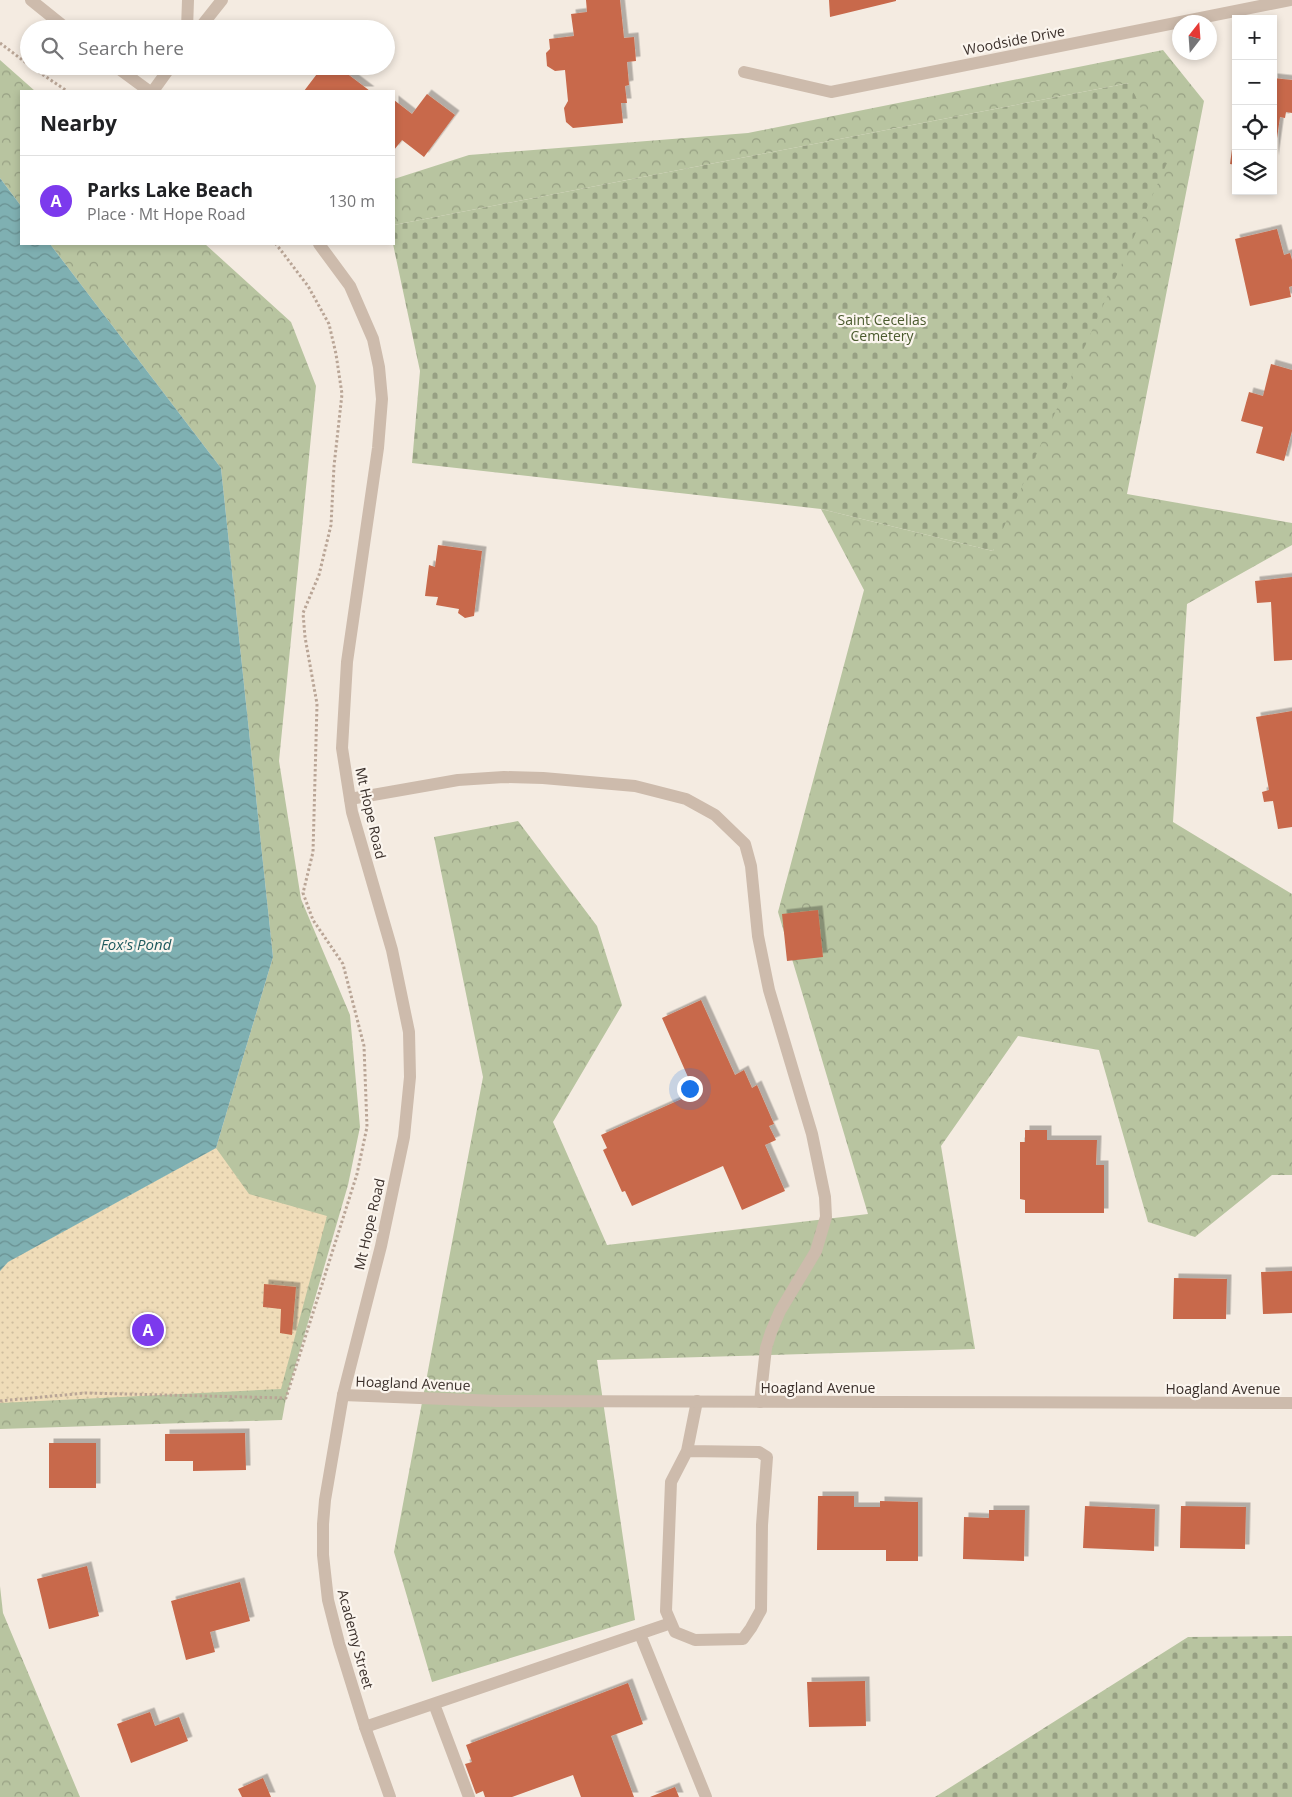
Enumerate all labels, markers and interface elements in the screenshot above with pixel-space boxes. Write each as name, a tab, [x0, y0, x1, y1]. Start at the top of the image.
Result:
north arrow	[1172, 15, 1217, 60]
map controls	[1232, 15, 1277, 195]
button: +	[1232, 15, 1277, 60]
search box	[20, 20, 395, 75]
street label: Woodside Drive	[962, 21, 1066, 59]
icon: search	[38, 34, 66, 62]
text: Search here	[78, 35, 184, 61]
button: −	[1232, 60, 1277, 105]
button: locate	[1232, 105, 1277, 150]
text: Nearby	[40, 109, 117, 137]
button: layers	[1232, 150, 1277, 195]
text: Parks Lake Beach	[87, 177, 253, 203]
text: A	[50, 190, 62, 212]
text: 130 m	[329, 190, 375, 212]
text: Place · Mt Hope Road	[87, 203, 246, 225]
park label: Saint Cecelias Cemetery	[838, 310, 927, 345]
street label: Mt Hope Road	[351, 765, 391, 861]
water label: Fox's Pond	[101, 934, 172, 954]
your location	[677, 1076, 703, 1102]
street label: Mt Hope Road	[349, 1176, 389, 1272]
pin: A	[132, 1311, 164, 1349]
street label: Hoagland Avenue	[355, 1371, 471, 1395]
street label: Hoagland Avenue	[761, 1378, 876, 1397]
street label: Hoagland Avenue	[1166, 1379, 1281, 1398]
street label: Academy Street	[334, 1587, 378, 1691]

